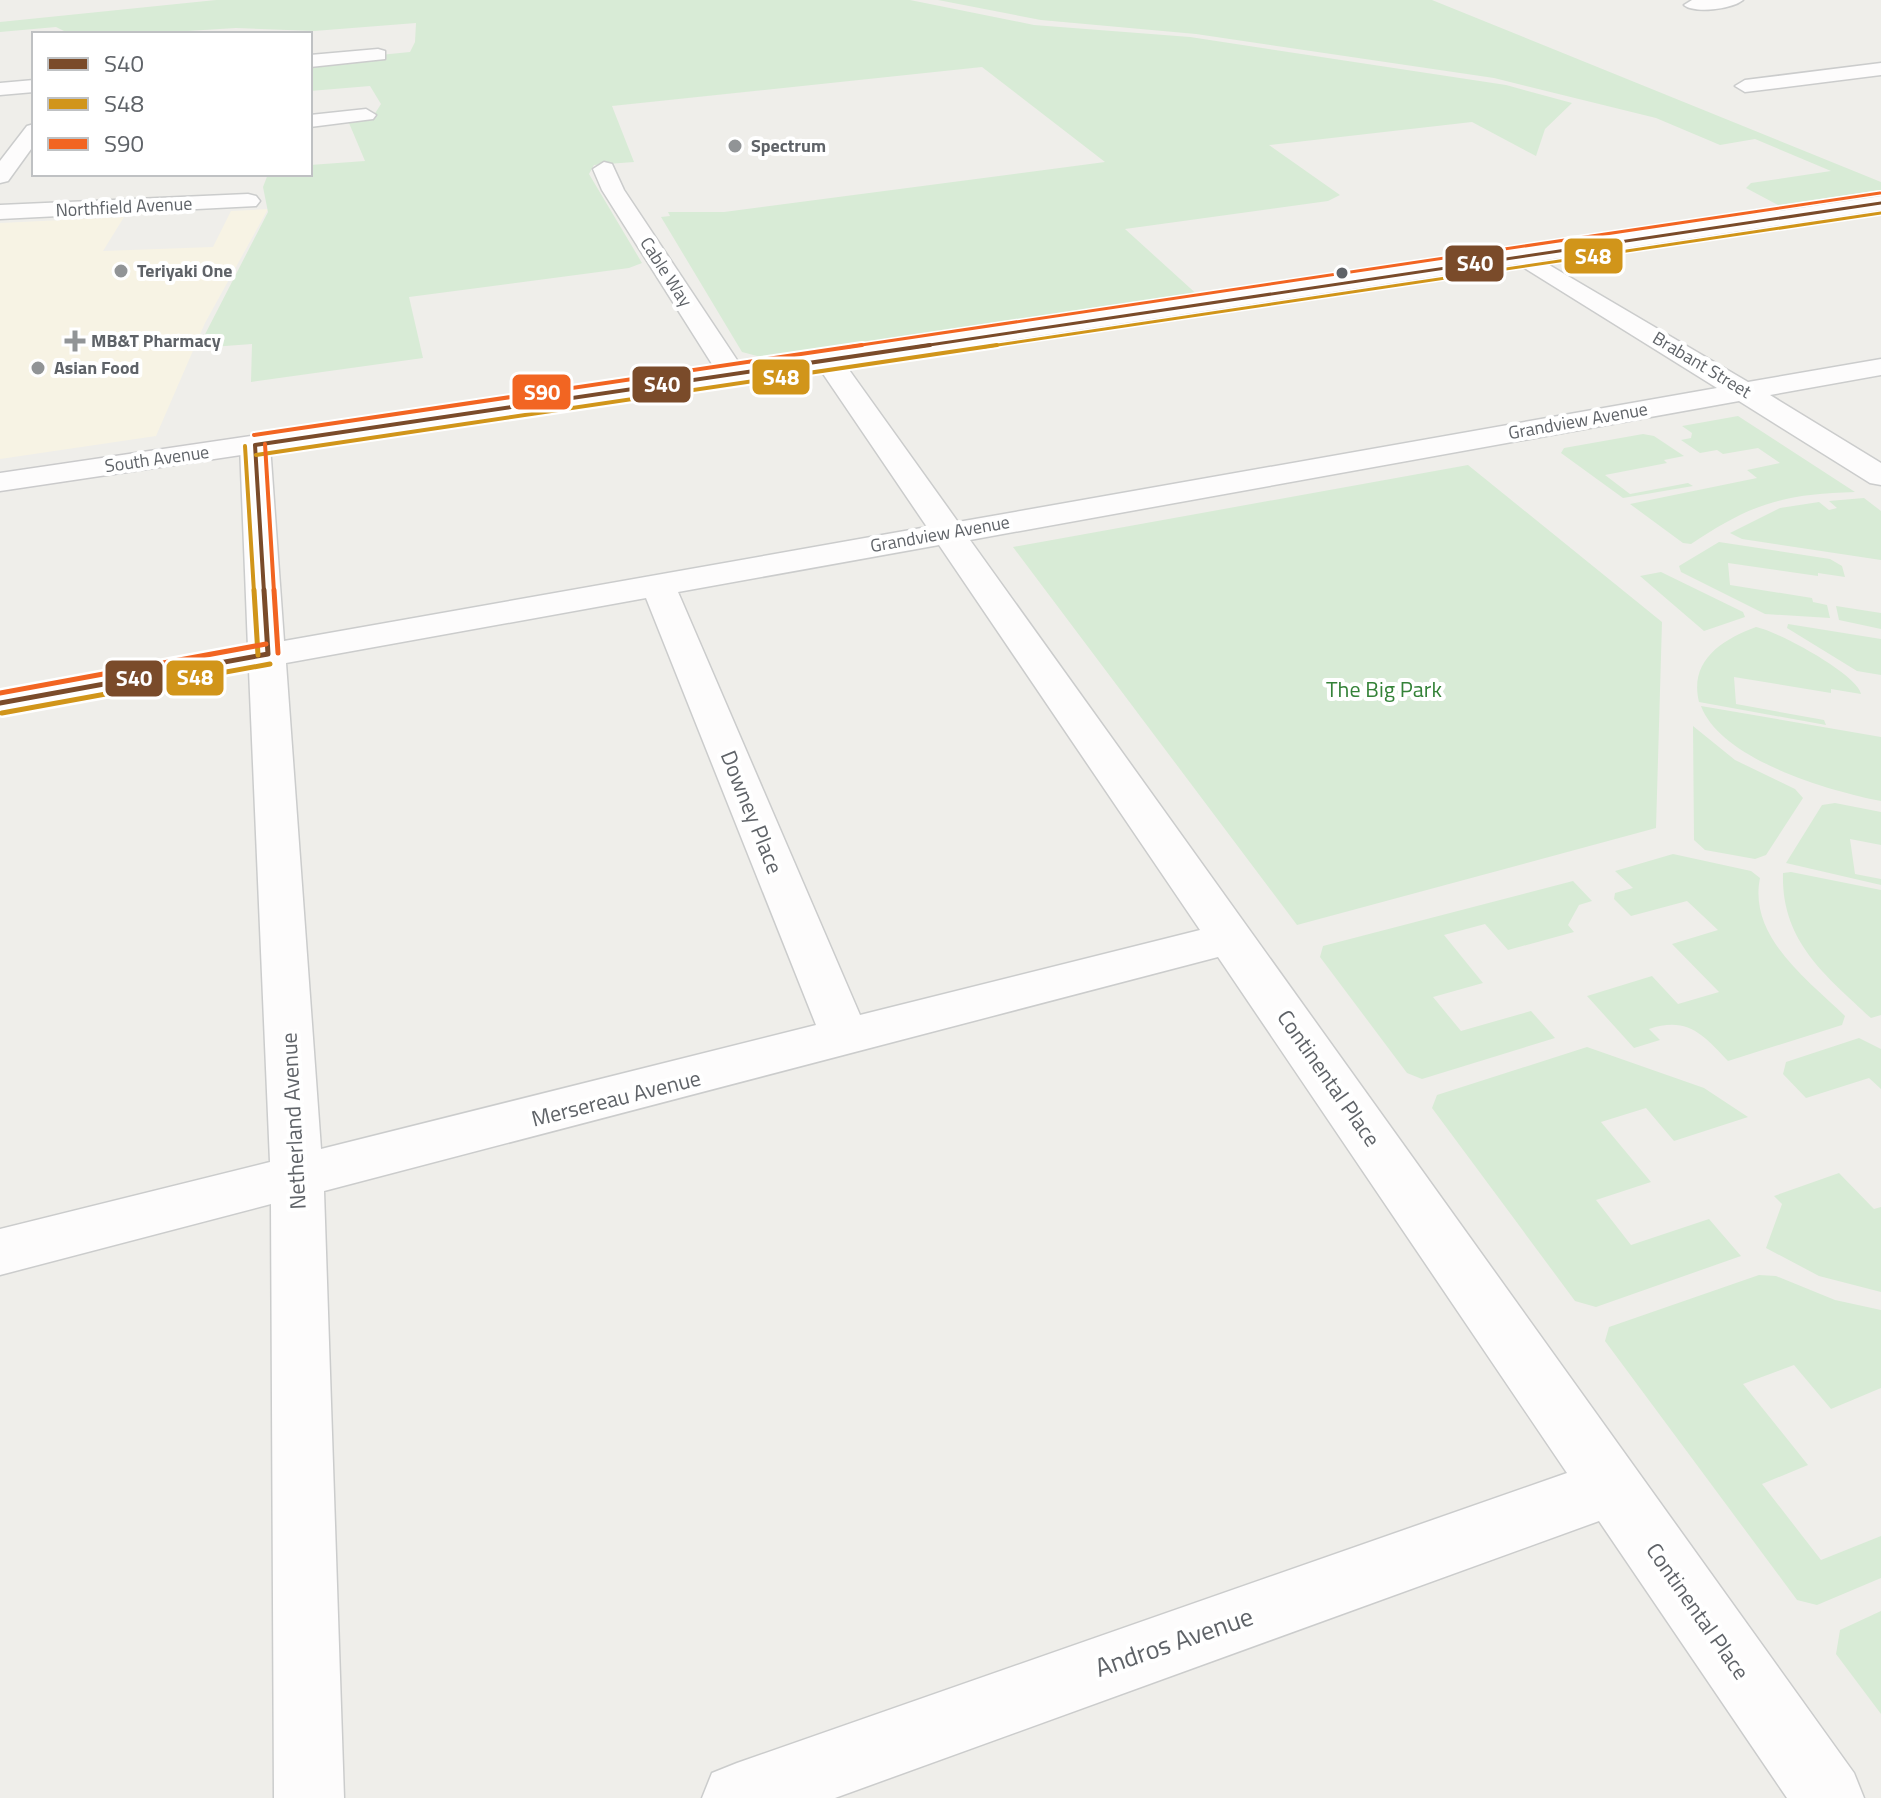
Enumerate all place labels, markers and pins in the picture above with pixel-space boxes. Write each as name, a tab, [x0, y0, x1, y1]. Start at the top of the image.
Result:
place label: Spectrum	[751, 132, 826, 159]
marker: Spectrum	[726, 137, 744, 155]
place label: Teriyaki One	[137, 257, 233, 284]
marker: Teriyaki One	[112, 262, 130, 280]
unlabelled marker	[1334, 265, 1350, 281]
place label: MB&T Pharmacy	[91, 327, 221, 354]
marker: MB&T Pharmacy	[66, 332, 84, 350]
place label: Asian Food	[54, 354, 139, 381]
marker: Asian Food	[29, 359, 47, 377]

